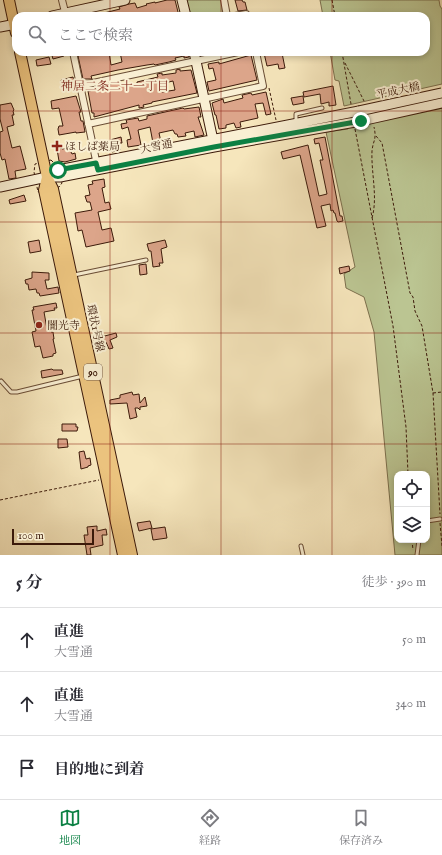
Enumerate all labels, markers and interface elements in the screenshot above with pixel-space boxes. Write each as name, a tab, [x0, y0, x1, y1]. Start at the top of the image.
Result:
search box	[12, 12, 430, 56]
icon: search	[26, 23, 48, 45]
text: ここで検索	[58, 26, 133, 45]
district label: 神居二条二十一丁目	[61, 79, 169, 94]
street label: 平成大橋	[375, 80, 421, 102]
route end	[352, 112, 370, 130]
street label: 大雪通	[139, 137, 174, 157]
place label: ほしば薬局	[65, 140, 120, 154]
marker: ほしば薬局	[52, 141, 62, 151]
route start	[49, 161, 67, 179]
street label: 環状1号線	[83, 303, 107, 353]
place label: 闇光寺	[47, 319, 80, 333]
marker: 闇光寺	[34, 320, 44, 330]
road number: 90	[84, 364, 102, 380]
map controls	[394, 471, 430, 543]
button: locate	[394, 471, 430, 507]
button: layers	[394, 507, 430, 543]
scale bar	[12, 527, 94, 546]
text: 100 m	[18, 529, 44, 543]
text: 5 分	[16, 573, 43, 594]
text: 徒歩 · 390 m	[362, 574, 426, 591]
text: 直進	[54, 622, 84, 641]
icon: ahead	[16, 629, 38, 651]
text: 50 m	[402, 631, 426, 648]
text: 大雪通	[54, 644, 93, 661]
text: 直進	[54, 686, 84, 705]
icon: ahead	[16, 693, 38, 715]
text: 340 m	[396, 695, 426, 712]
text: 大雪通	[54, 708, 93, 725]
icon: arrive	[16, 757, 38, 779]
text: 目的地に到着	[54, 760, 144, 779]
tab: 地図	[59, 807, 81, 848]
tab: 経路	[199, 807, 221, 848]
tab: 保存済み	[339, 807, 383, 848]

